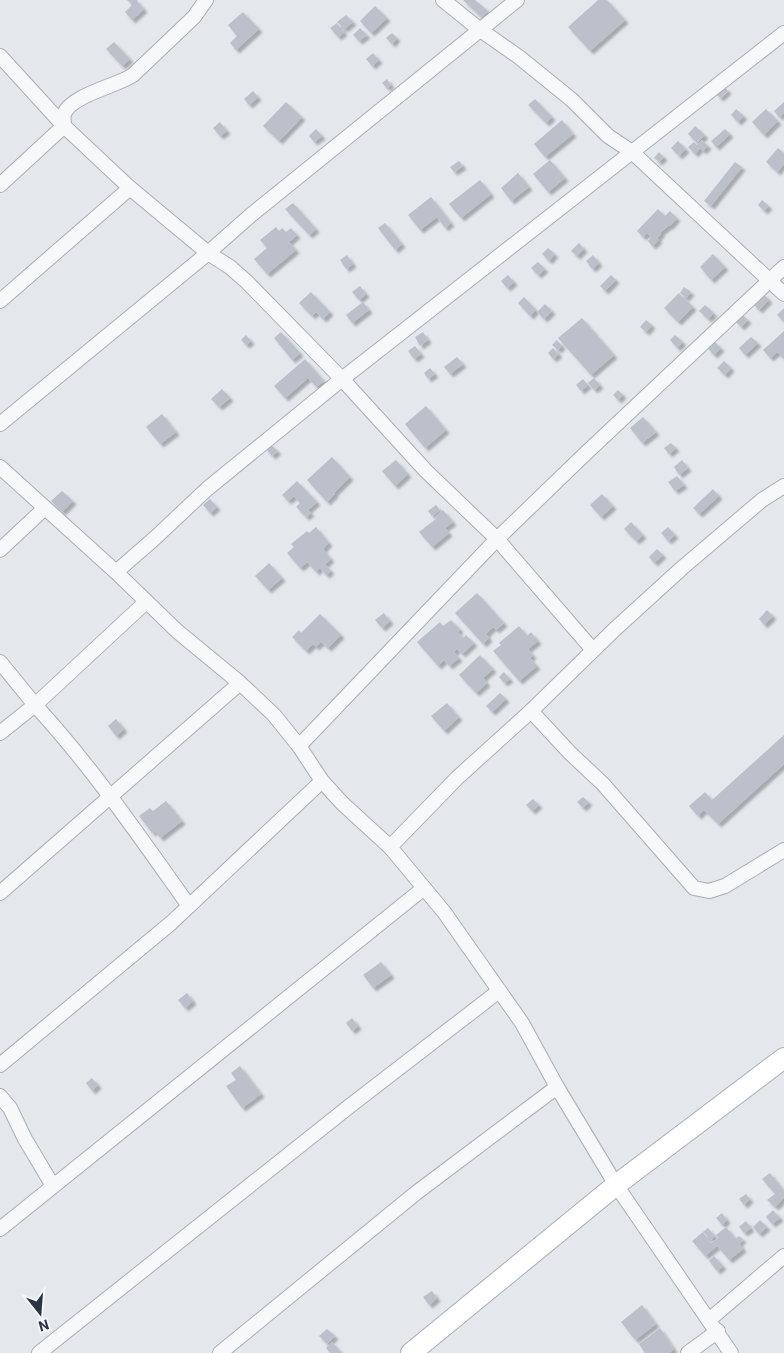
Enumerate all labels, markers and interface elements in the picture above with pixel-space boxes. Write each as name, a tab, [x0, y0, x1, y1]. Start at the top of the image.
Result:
north arrow	[15, 1288, 65, 1338]
text: N	[37, 1316, 51, 1335]

